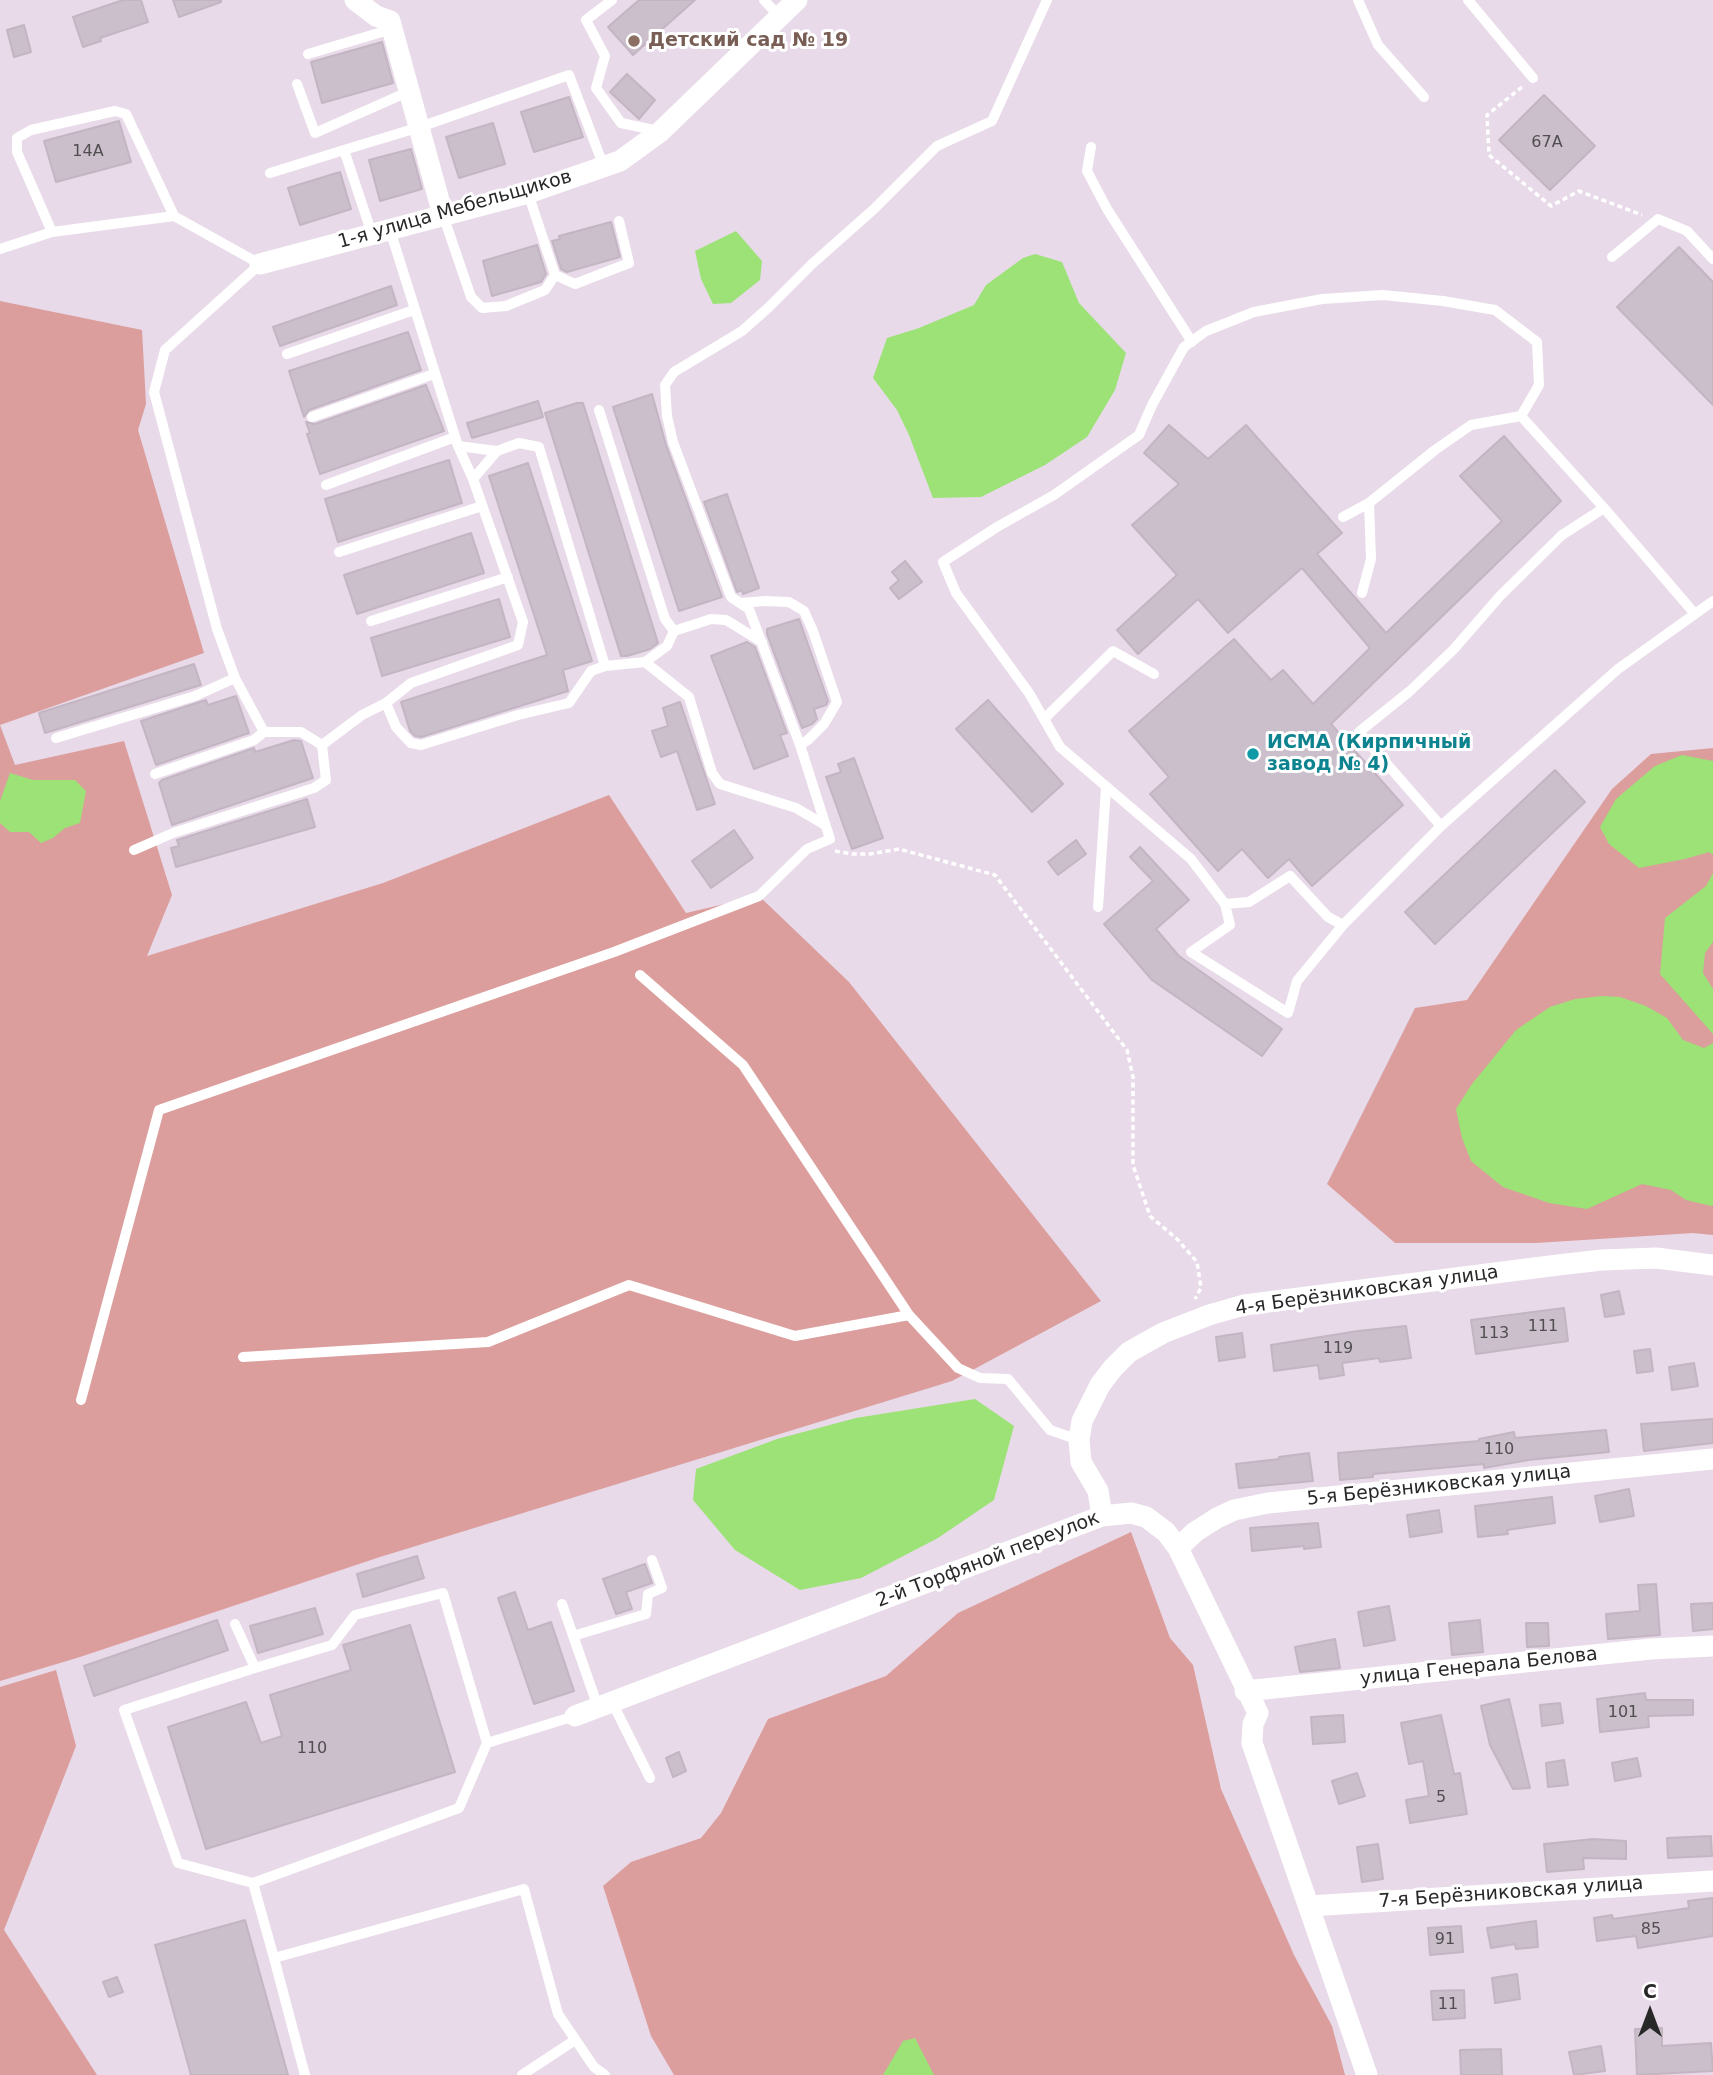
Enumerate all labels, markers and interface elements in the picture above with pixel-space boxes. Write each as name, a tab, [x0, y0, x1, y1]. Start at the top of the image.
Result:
place label: Детский сад № 19	[648, 30, 848, 52]
marker: Детский сад № 19	[626, 33, 642, 49]
house number: 67А	[1531, 133, 1563, 153]
house number: 14А	[72, 142, 104, 162]
street label: 1-я улица Мебельщиков	[335, 166, 575, 254]
place label: ИСМА (Кирпичный завод № 4)	[1267, 732, 1471, 776]
marker: ИСМА (Кирпичный завод № 4)	[1245, 746, 1261, 762]
street label: 4-я Берёзниковская улица	[1234, 1261, 1500, 1321]
house number: 111	[1528, 1317, 1558, 1337]
house number: 113	[1479, 1324, 1509, 1344]
house number: 119	[1323, 1339, 1353, 1359]
house number: 110	[1484, 1440, 1514, 1460]
street label: 5-я Берёзниковская улица	[1306, 1461, 1572, 1511]
street label: 2-й Торфяной переулок	[873, 1507, 1103, 1613]
street label: улица Генерала Белова	[1359, 1643, 1599, 1691]
house number: 101	[1608, 1703, 1638, 1723]
house number: 110	[297, 1739, 327, 1759]
house number: 5	[1436, 1788, 1446, 1808]
street label: 7-я Берёзниковская улица	[1378, 1872, 1644, 1914]
house number: 85	[1641, 1920, 1661, 1940]
house number: 91	[1435, 1930, 1455, 1950]
north arrow	[1615, 1977, 1685, 2047]
text: С	[1643, 1980, 1657, 2002]
house number: 11	[1438, 1995, 1458, 2015]

